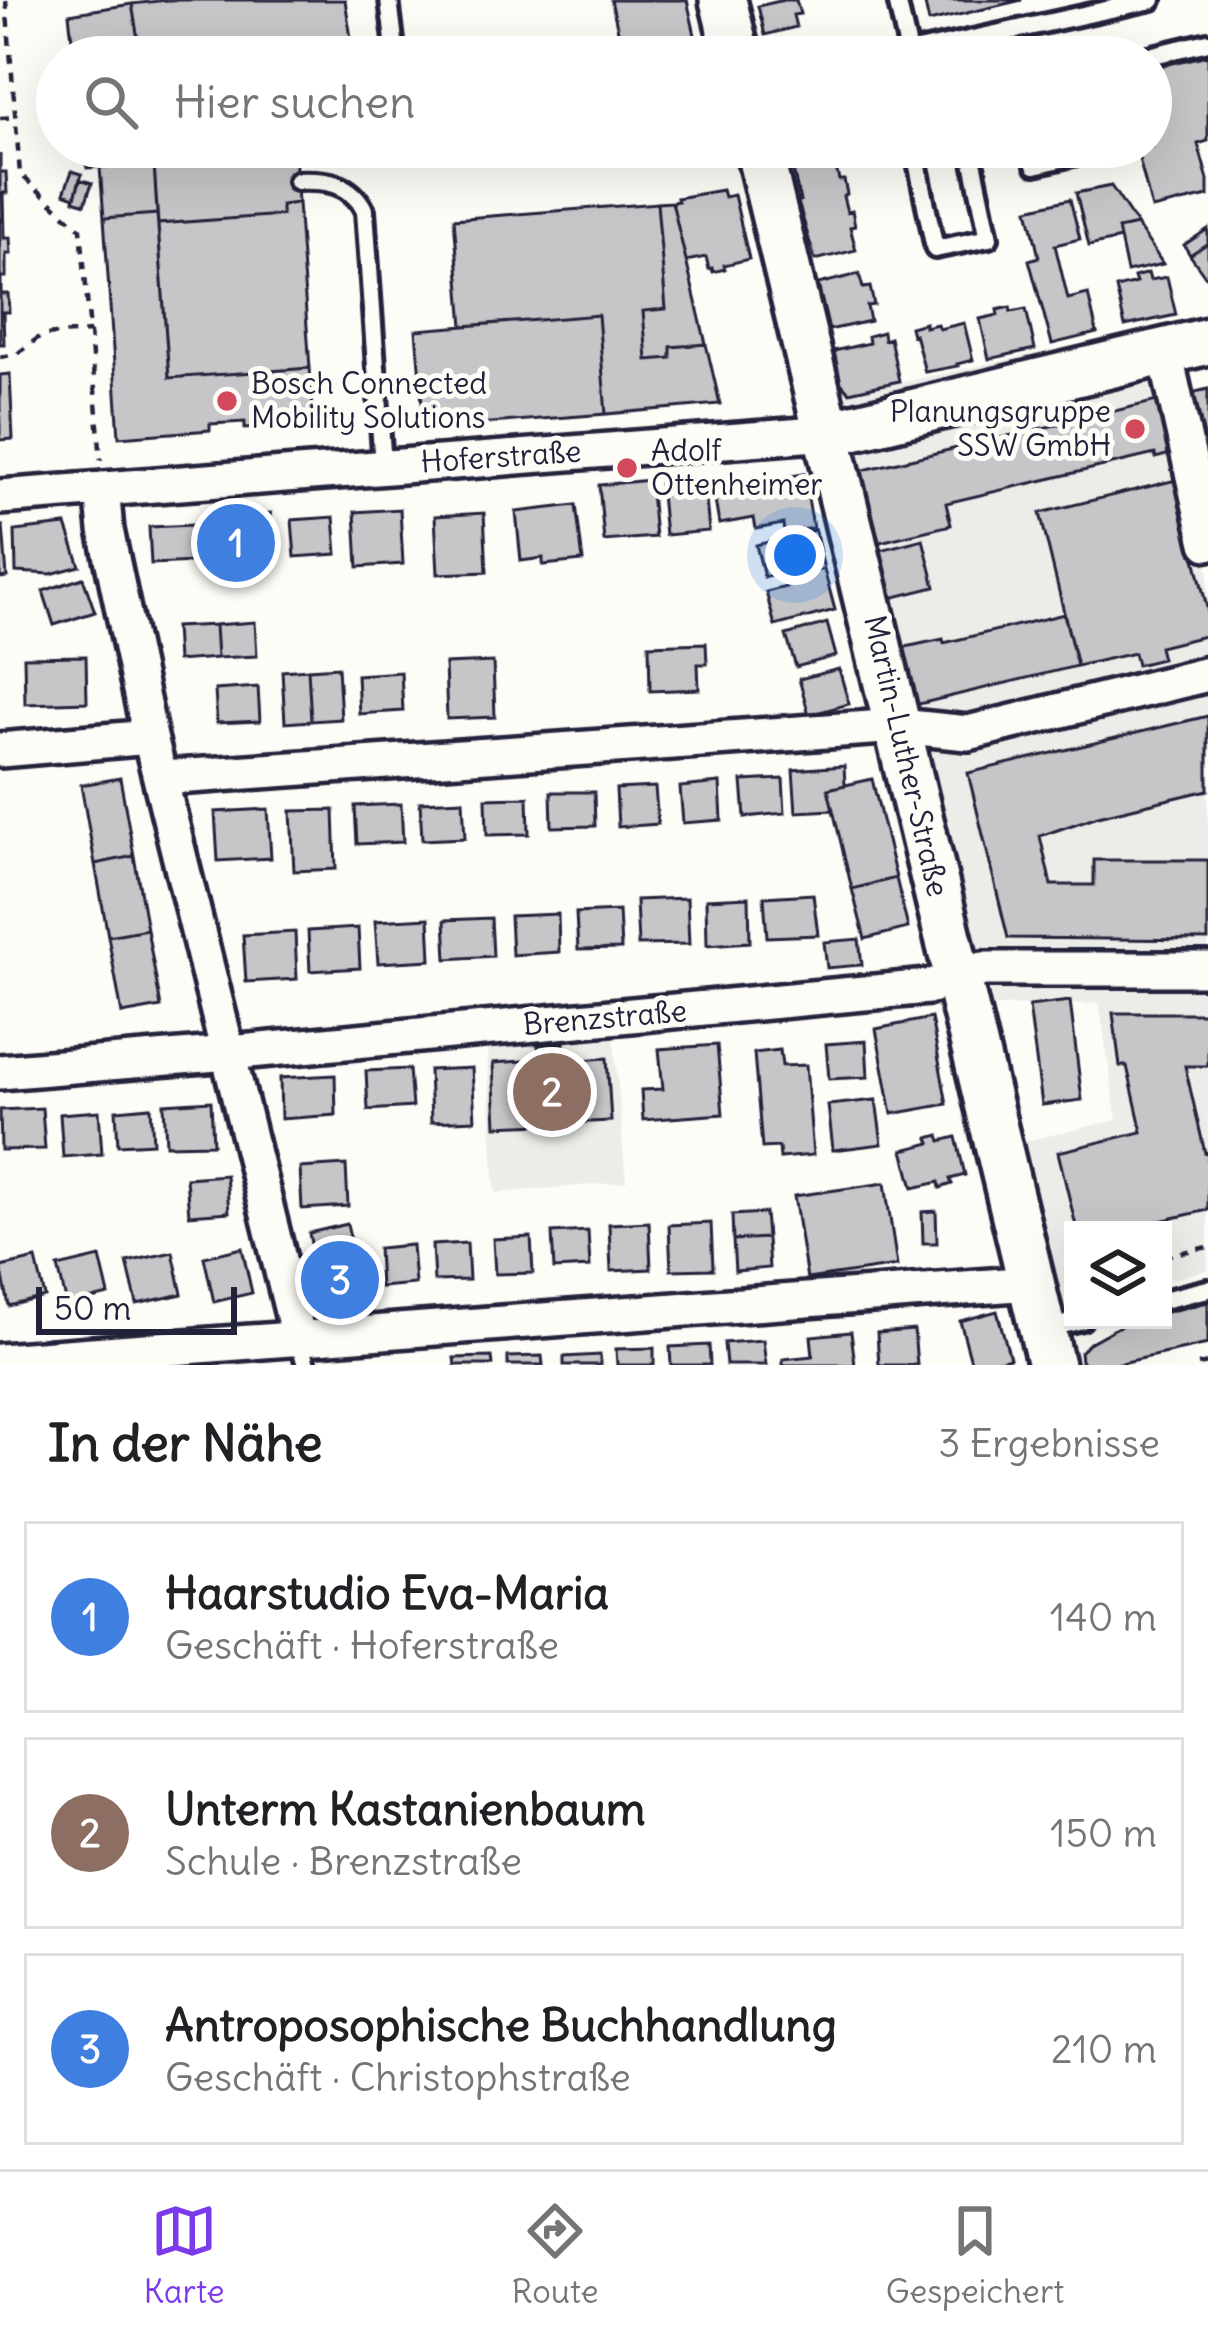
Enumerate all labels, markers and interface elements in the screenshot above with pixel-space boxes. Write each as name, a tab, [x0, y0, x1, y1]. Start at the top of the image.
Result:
search box	[36, 36, 1172, 168]
icon: search	[78, 69, 144, 135]
text: Hier suchen	[174, 74, 415, 130]
place label: Bosch Connected Mobility Solutions	[251, 364, 487, 436]
marker: Bosch Connected Mobility Solutions	[214, 388, 240, 414]
place label: Planungsgruppe SSW GmbH	[890, 392, 1111, 464]
marker: Planungsgruppe SSW GmbH	[1122, 416, 1148, 442]
street label: Hoferstraße	[419, 431, 583, 481]
place label: Adolf Ottenheimer	[651, 431, 823, 503]
marker: Adolf Ottenheimer	[614, 455, 640, 481]
pin: 1	[197, 498, 275, 588]
your location	[765, 525, 825, 585]
street label: Martin-Luther-Straße	[856, 611, 958, 900]
street label: Brenzstraße	[521, 991, 688, 1043]
pin: 2	[513, 1047, 591, 1137]
map controls	[1064, 1221, 1172, 1329]
button: layers	[1064, 1221, 1172, 1329]
pin: 3	[301, 1235, 379, 1325]
scale bar	[36, 1281, 237, 1334]
text: 50 m	[54, 1287, 131, 1329]
text: In der Nähe	[48, 1411, 323, 1475]
text: 3 Ergebnisse	[938, 1419, 1160, 1468]
text: Haarstudio Eva-Maria	[165, 1565, 609, 1621]
text: 1	[82, 1593, 98, 1642]
text: 140 m	[1050, 1593, 1157, 1642]
text: Geschäft · Hoferstraße	[165, 1621, 559, 1670]
text: Unterm Kastanienbaum	[165, 1781, 645, 1837]
text: 2	[79, 1809, 101, 1858]
text: 150 m	[1050, 1809, 1157, 1858]
text: Schule · Brenzstraße	[165, 1837, 522, 1886]
text: Antroposophische Buchhandlung	[165, 1997, 837, 2053]
text: 3	[79, 2025, 101, 2074]
text: 210 m	[1051, 2025, 1157, 2074]
text: Geschäft · Christophstraße	[165, 2053, 631, 2102]
tab: Karte	[144, 2198, 225, 2312]
tab: Route	[512, 2198, 599, 2312]
tab: Gespeichert	[886, 2198, 1064, 2312]

